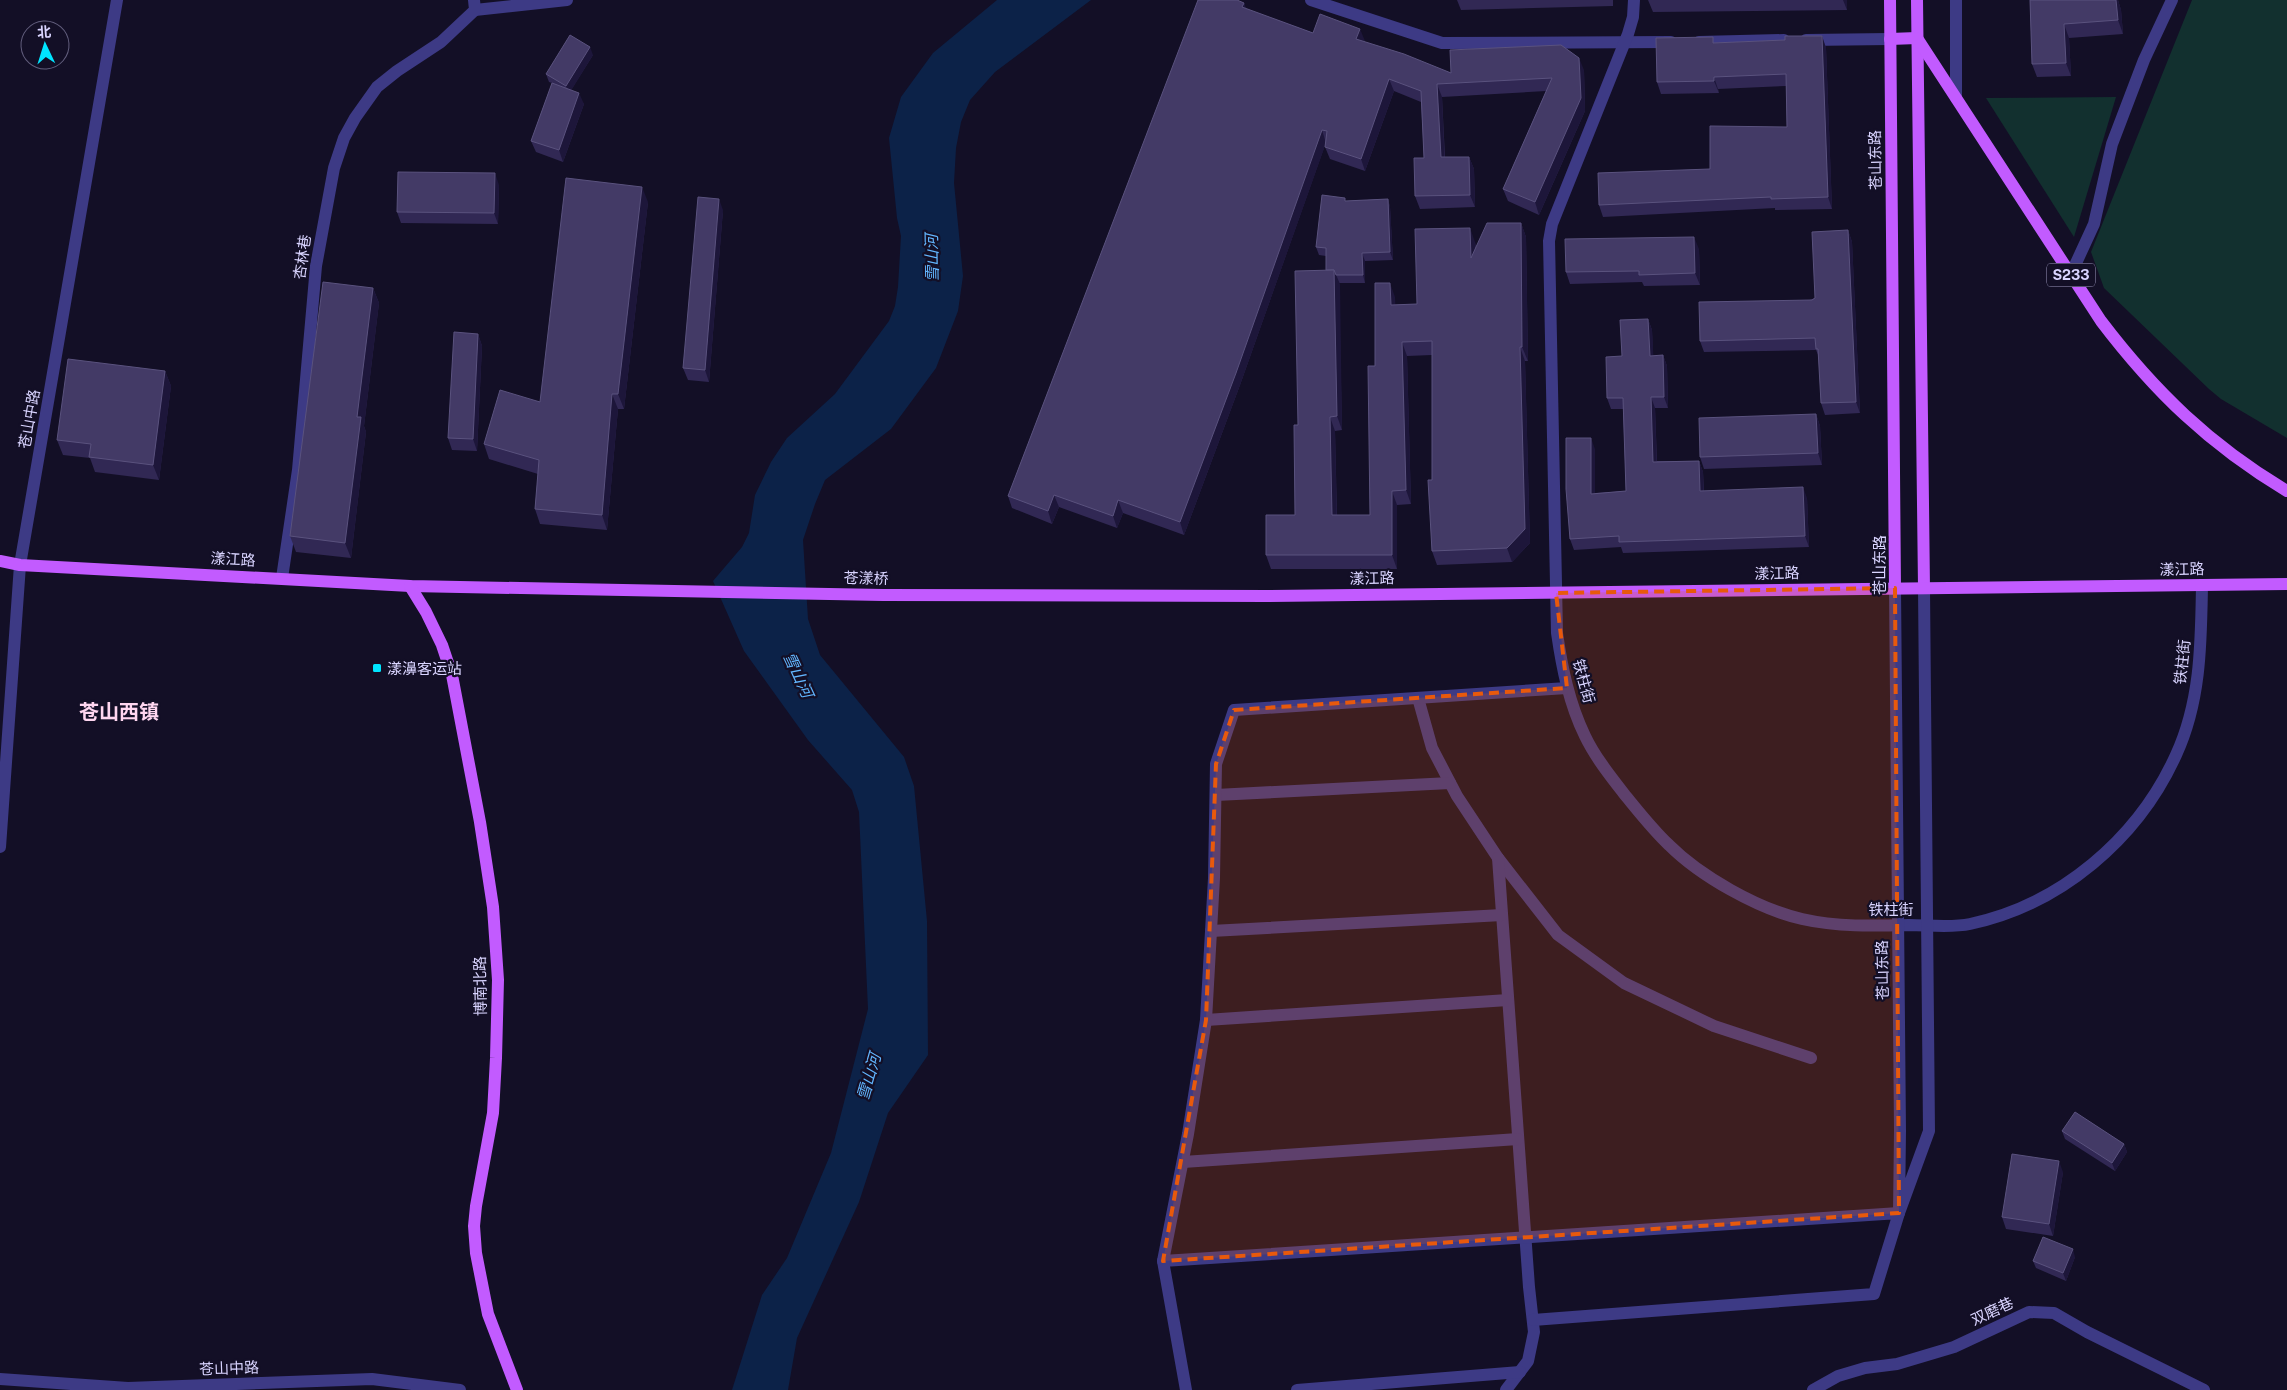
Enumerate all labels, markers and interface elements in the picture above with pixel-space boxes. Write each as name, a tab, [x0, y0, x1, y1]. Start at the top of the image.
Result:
north arrow	[20, 20, 70, 70]
text: 北	[37, 24, 52, 41]
street label: 苍山东路	[1866, 130, 1884, 190]
water label: 雪山河	[922, 231, 942, 282]
street label: 杏林巷	[290, 234, 314, 280]
road number: S233	[2047, 264, 2095, 286]
street label: 苍山中路	[15, 388, 43, 450]
street label: 苍山东路	[1871, 535, 1888, 595]
street label: 漾江路	[210, 549, 256, 569]
street label: 漾江路	[2159, 560, 2205, 578]
street label: 漾江路	[1754, 564, 1800, 582]
street label: 苍漾桥	[843, 569, 889, 587]
street label: 漾江路	[1349, 569, 1395, 587]
street label: 铁柱街	[2171, 639, 2193, 685]
water label: 雪山河	[779, 649, 818, 703]
street label: 铁柱街	[1570, 657, 1598, 705]
place label: 漾濞客运站	[387, 660, 462, 677]
marker: 漾濞客运站	[371, 662, 383, 674]
district label: 苍山西镇	[79, 700, 159, 724]
street label: 铁柱街	[1868, 901, 1914, 918]
street label: 苍山东路	[1873, 940, 1891, 1000]
street label: 博南北路	[471, 956, 489, 1016]
water label: 雪山河	[853, 1048, 886, 1103]
street label: 双磨巷	[1968, 1294, 2016, 1328]
street label: 苍山中路	[199, 1358, 259, 1378]

